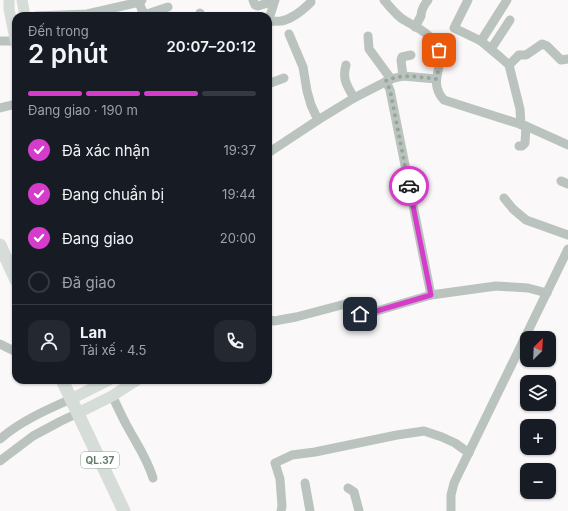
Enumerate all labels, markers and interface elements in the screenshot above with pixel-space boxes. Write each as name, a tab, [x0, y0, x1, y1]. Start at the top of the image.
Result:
text: Đến trong	[28, 23, 89, 39]
pin	[422, 33, 456, 67]
text: 20:07–20:12	[167, 37, 256, 56]
text: 2 phút	[28, 38, 108, 69]
icon: bag	[428, 39, 450, 61]
text: Đang giao · 190 m	[28, 102, 138, 118]
icon: check	[28, 139, 50, 161]
text: Đã xác nhận	[62, 141, 150, 160]
text: 19:37	[224, 142, 256, 158]
courier	[389, 166, 429, 206]
icon: car	[398, 175, 420, 197]
icon: check	[28, 183, 50, 205]
text: Đang chuẩn bị	[62, 185, 164, 204]
text: 19:44	[222, 186, 256, 202]
icon: check	[28, 227, 50, 249]
text: Đang giao	[62, 229, 134, 248]
text: 20:00	[220, 230, 256, 246]
text: Đã giao	[62, 273, 116, 292]
pin	[343, 297, 377, 331]
icon: home	[349, 303, 371, 325]
button: person	[28, 320, 70, 362]
button: phone	[214, 320, 256, 362]
text: Lan	[80, 323, 107, 342]
north arrow	[520, 331, 556, 367]
map controls	[520, 331, 556, 499]
text: Tài xế · 4.5	[80, 342, 146, 358]
button: layers	[520, 375, 556, 411]
button: +	[520, 419, 556, 455]
road number: QL.37	[81, 452, 119, 468]
button: −	[520, 463, 556, 499]

